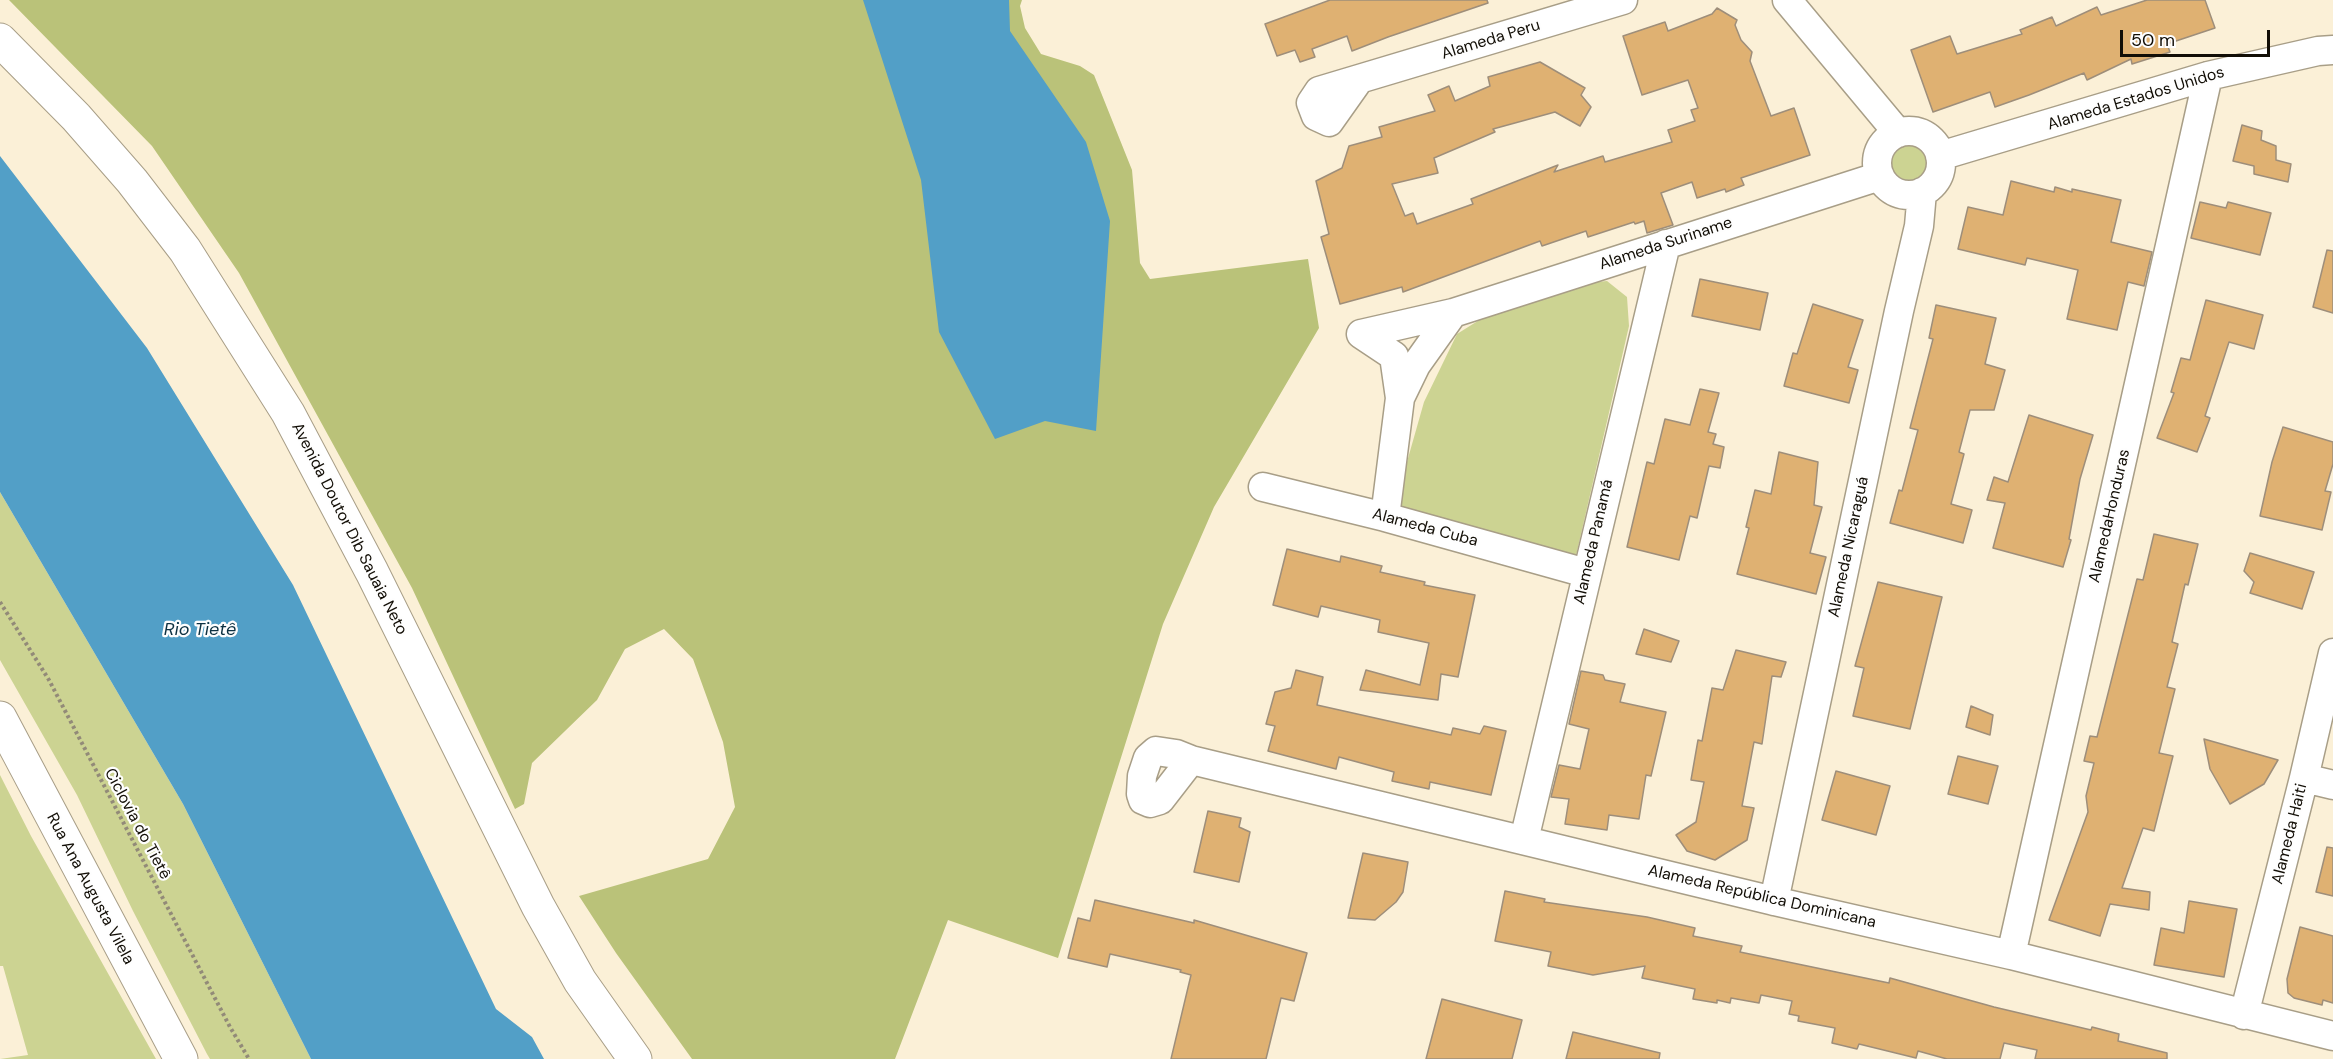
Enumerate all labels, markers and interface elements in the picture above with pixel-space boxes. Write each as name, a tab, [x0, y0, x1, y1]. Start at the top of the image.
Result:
street label: Alameda Peru	[1439, 16, 1543, 64]
scale bar	[2123, 18, 2273, 56]
text: 50 m	[2131, 28, 2175, 52]
street label: Alameda Estados Unidos	[2045, 63, 2227, 135]
street label: Alameda Suriname	[1597, 213, 1735, 275]
street label: Avenida Doutor Dib Sauaia Neto	[287, 420, 411, 638]
street label: AlamedaHonduras	[2085, 447, 2135, 585]
street label: Alameda Nicaraguá	[1825, 475, 1873, 619]
street label: Alameda Panamá	[1570, 478, 1618, 606]
street label: Alameda Cuba	[1370, 505, 1480, 551]
water label: Rio Tietê	[164, 619, 236, 641]
street label: Ciclovia do Tietê	[100, 765, 174, 883]
street label: Alameda Haiti	[2268, 782, 2312, 886]
street label: Rua Ana Augusta Vilela	[42, 810, 138, 968]
street label: Alameda República Dominicana	[1646, 861, 1878, 933]

